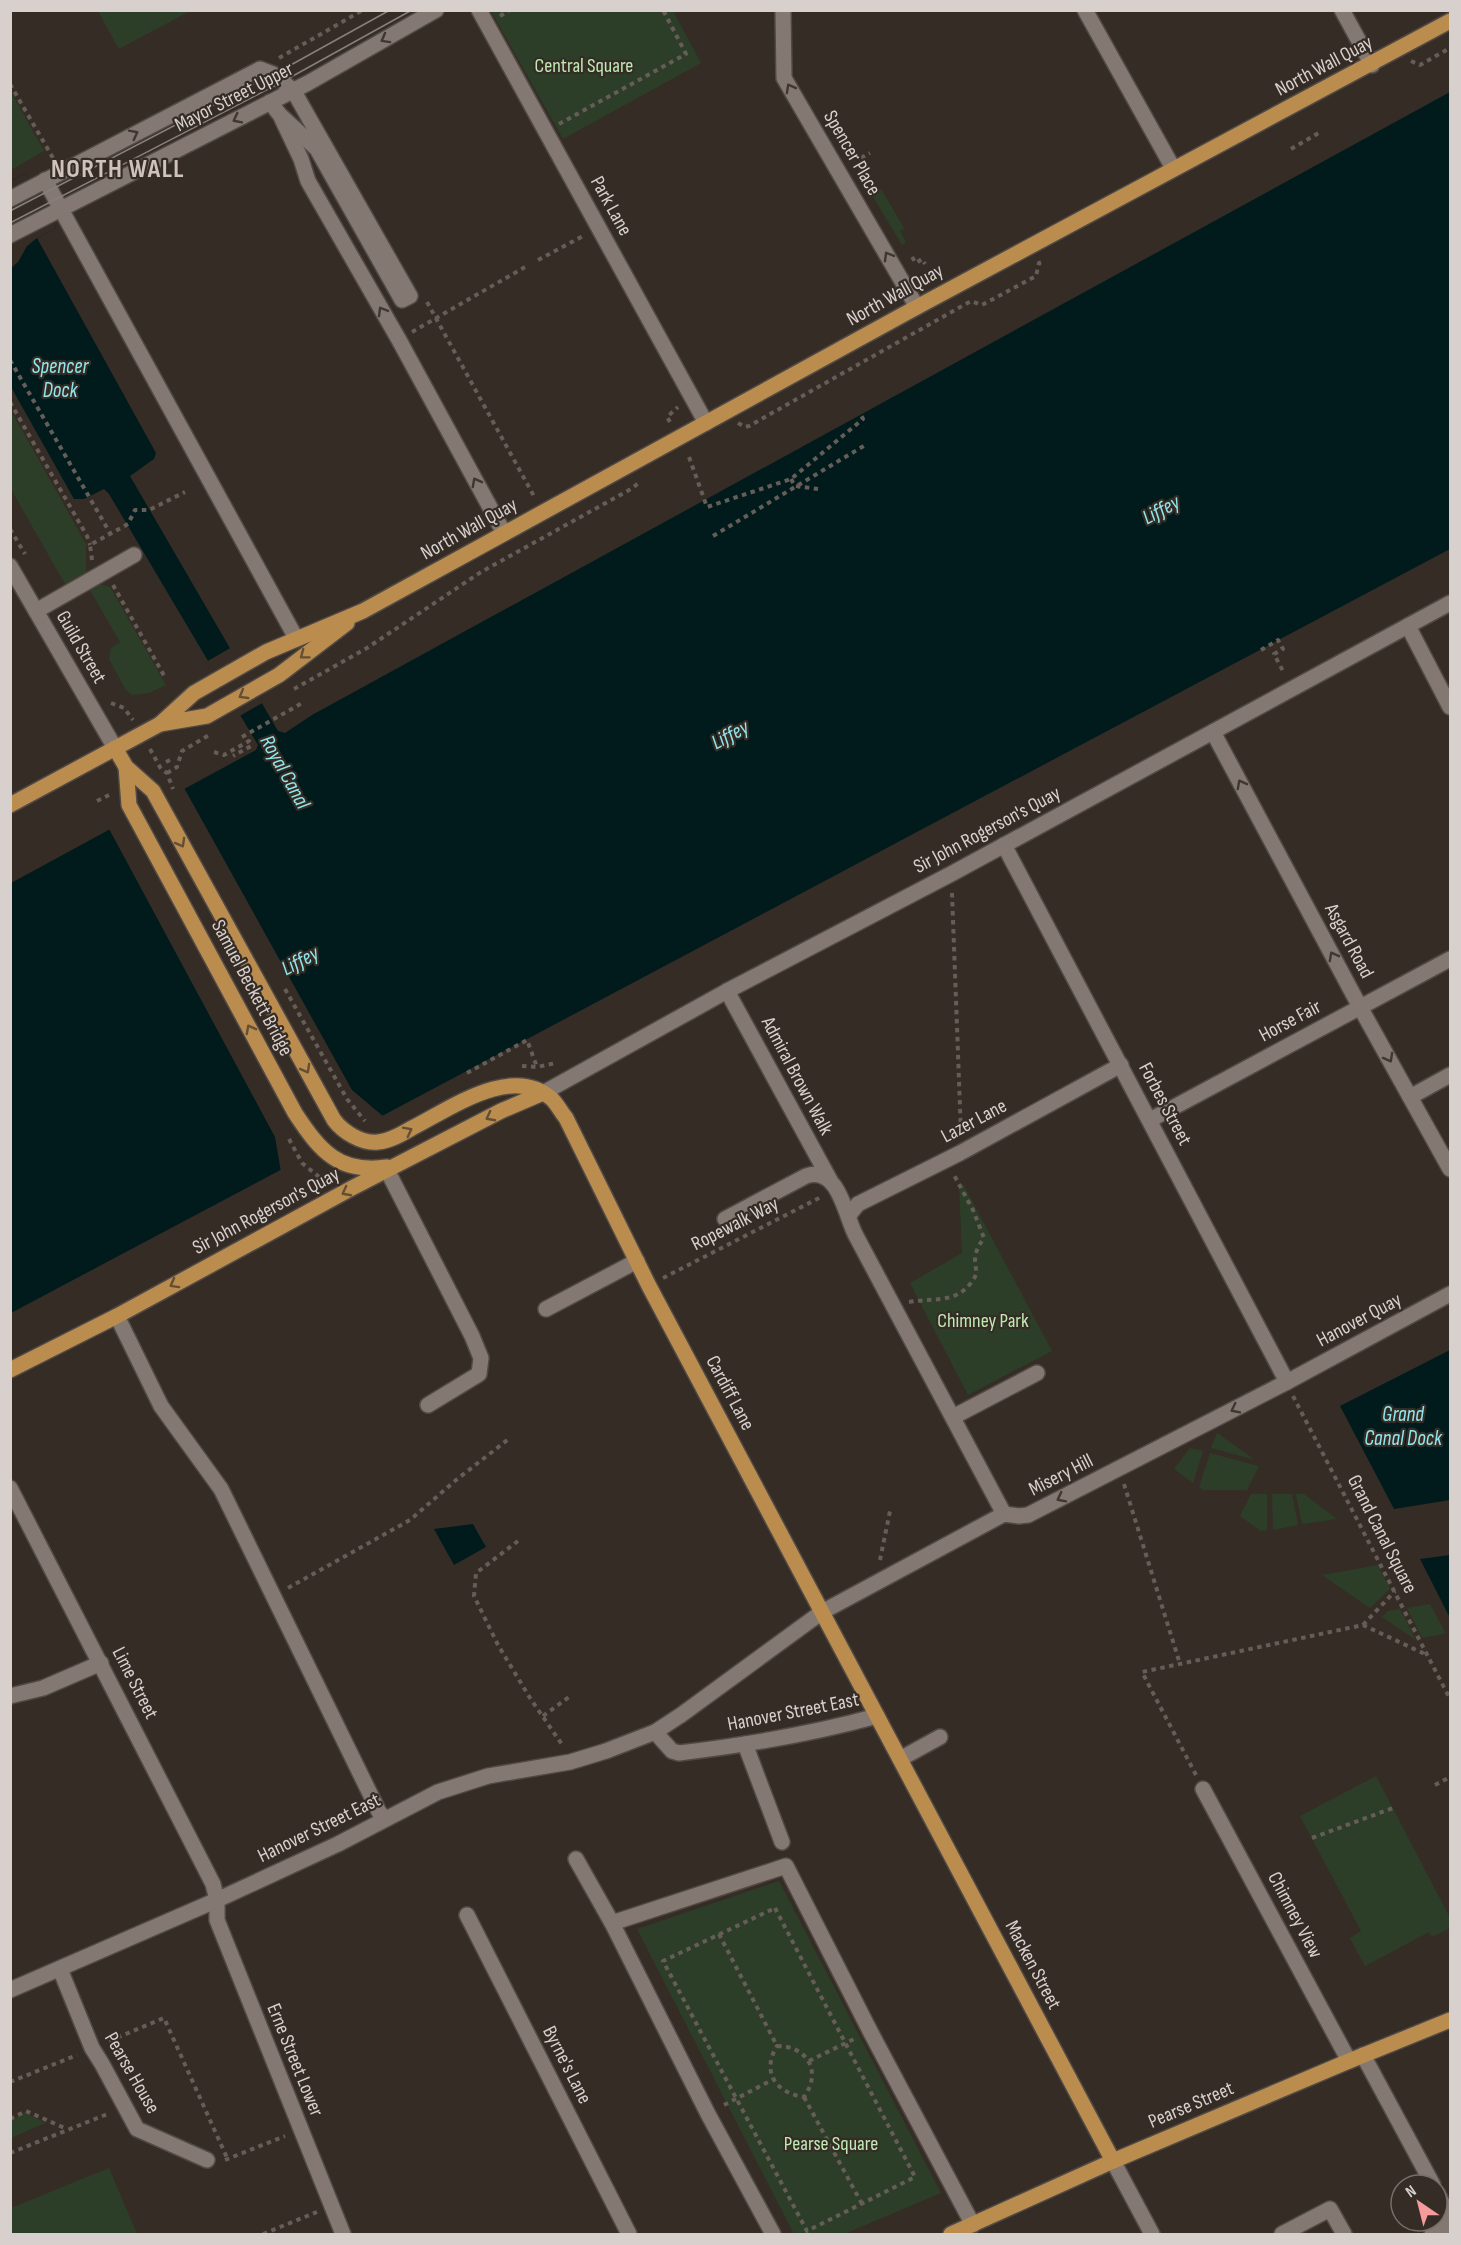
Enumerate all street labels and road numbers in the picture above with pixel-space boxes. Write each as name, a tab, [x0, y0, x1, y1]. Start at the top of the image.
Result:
street label: North Wall Quay	[1271, 30, 1377, 102]
street label: Mayor Street Upper	[171, 57, 298, 137]
street label: Spencer Place	[818, 106, 886, 200]
street label: Park Lane	[585, 172, 637, 240]
street label: North Wall Quay	[843, 259, 948, 331]
street label: North Wall Quay	[417, 493, 522, 565]
street label: Guild Street	[51, 607, 111, 687]
street label: Sir John Rogerson's Quay	[909, 781, 1065, 879]
street label: Asgard Road	[1319, 899, 1379, 983]
street label: Samuel Beckett Bridge	[206, 916, 298, 1060]
street label: Horse Fair	[1255, 995, 1325, 1047]
street label: Admiral Brown Walk	[755, 1012, 838, 1139]
street label: Forbes Street	[1133, 1059, 1197, 1149]
street label: Lazer Lane	[937, 1094, 1011, 1148]
street label: Sir John Rogerson's Quay	[188, 1162, 344, 1260]
street label: Ropewalk Way	[687, 1192, 783, 1256]
street label: Hanover Quay	[1312, 1288, 1406, 1352]
street label: Cardiff Lane	[700, 1352, 760, 1434]
street label: Misery Hill	[1025, 1449, 1097, 1501]
street label: Grand Canal Square	[1342, 1471, 1422, 1597]
street label: Lime Street	[107, 1643, 163, 1723]
street label: Hanover Street East	[725, 1687, 861, 1737]
street label: Hanover Street East	[254, 1788, 384, 1868]
street label: Chimney View	[1262, 1868, 1328, 1962]
street label: Macken Street	[1000, 1917, 1066, 2013]
street label: Erne Street Lower	[261, 2000, 329, 2120]
street label: Byrne's Lane	[537, 2022, 597, 2108]
street label: Pearse House	[99, 2028, 165, 2118]
street label: Pearse Street	[1145, 2076, 1237, 2134]

